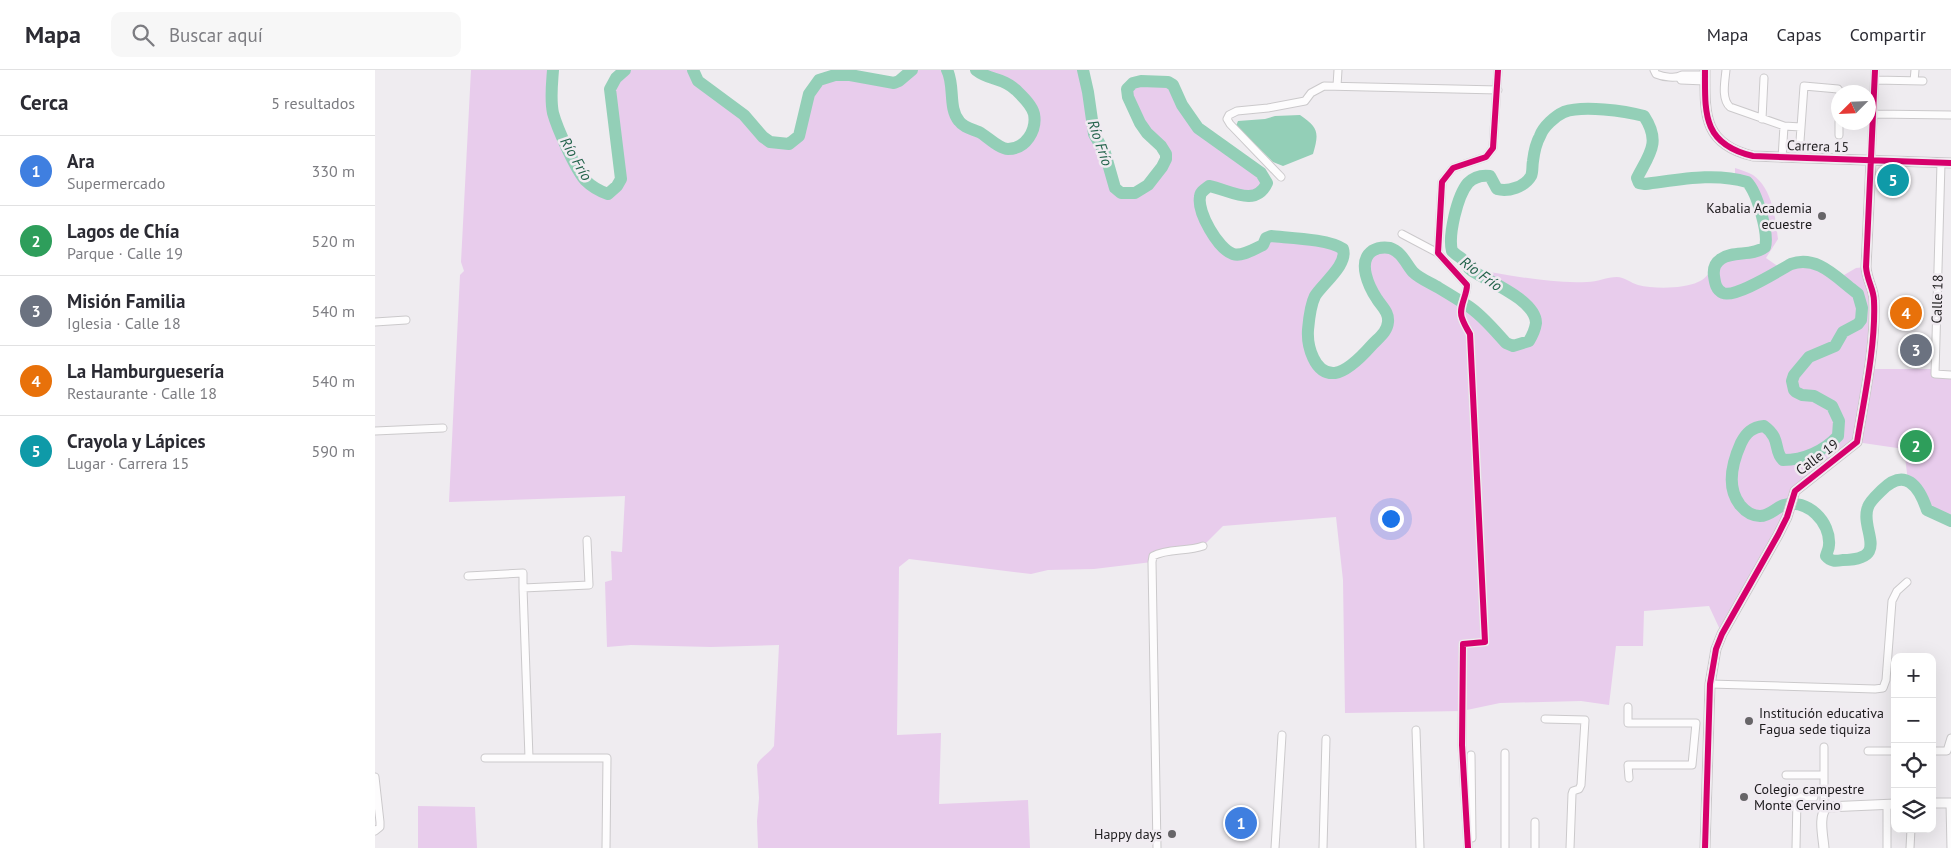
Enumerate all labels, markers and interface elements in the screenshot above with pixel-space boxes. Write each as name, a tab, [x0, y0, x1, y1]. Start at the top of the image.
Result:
search box	[111, 12, 461, 57]
text: Mapa	[25, 19, 81, 50]
icon: search	[129, 21, 157, 49]
text: Buscar aquí	[169, 23, 263, 47]
text: Mapa	[1707, 23, 1749, 46]
text: Capas	[1777, 23, 1822, 46]
text: Compartir	[1850, 23, 1926, 46]
north arrow	[1831, 85, 1876, 130]
text: Cerca	[20, 89, 69, 116]
text: 5 resultados	[271, 93, 355, 113]
water label: Río Frío	[1084, 117, 1117, 168]
water label: Río Frío	[556, 134, 596, 184]
street label: Carrera 15	[1787, 136, 1849, 156]
text: Ara	[67, 149, 95, 173]
text: 1	[31, 161, 41, 181]
text: 330 m	[312, 161, 355, 181]
pin: 5	[1877, 161, 1909, 199]
text: Supermercado	[67, 173, 165, 193]
place label: Kabalia Academia ecuestre	[1706, 199, 1812, 233]
marker: Kabalia Academia ecuestre	[1816, 210, 1828, 222]
text: Lagos de Chía	[67, 219, 179, 243]
text: 2	[31, 231, 41, 251]
text: 520 m	[312, 231, 355, 251]
text: Parque · Calle 19	[67, 243, 183, 263]
water label: Río Frío	[1457, 252, 1506, 295]
street label: Calle 18	[1927, 274, 1947, 324]
text: Misión Familia	[67, 289, 185, 313]
pin: 4	[1890, 294, 1922, 332]
text: 3	[31, 301, 41, 321]
text: 540 m	[312, 301, 355, 321]
text: Iglesia · Calle 18	[67, 313, 181, 333]
pin: 3	[1900, 331, 1932, 369]
text: La Hamburguesería	[67, 359, 224, 383]
text: 4	[31, 371, 41, 391]
text: 540 m	[312, 371, 355, 391]
text: Restaurante · Calle 18	[67, 383, 217, 403]
pin: 2	[1900, 427, 1932, 465]
text: Crayola y Lápices	[67, 429, 206, 453]
street label: Calle 19	[1792, 435, 1842, 479]
text: 5	[31, 441, 41, 461]
text: 590 m	[312, 441, 355, 461]
text: Lugar · Carrera 15	[67, 453, 189, 473]
your location	[1378, 506, 1404, 532]
map controls	[1891, 653, 1936, 833]
button: +	[1891, 653, 1936, 698]
button: −	[1891, 698, 1936, 743]
place label: Institución educativa Fagua sede tiquiza	[1759, 704, 1884, 738]
marker: Institución educativa Fagua sede tiquiza	[1743, 715, 1755, 727]
button: locate	[1891, 743, 1936, 788]
place label: Colegio campestre Monte Cervino	[1754, 780, 1864, 814]
button: layers	[1891, 788, 1936, 833]
marker: Colegio campestre Monte Cervino	[1738, 791, 1750, 803]
pin: 1	[1225, 804, 1257, 842]
place label: Happy days	[1094, 825, 1162, 843]
marker: Happy days	[1166, 828, 1178, 840]

